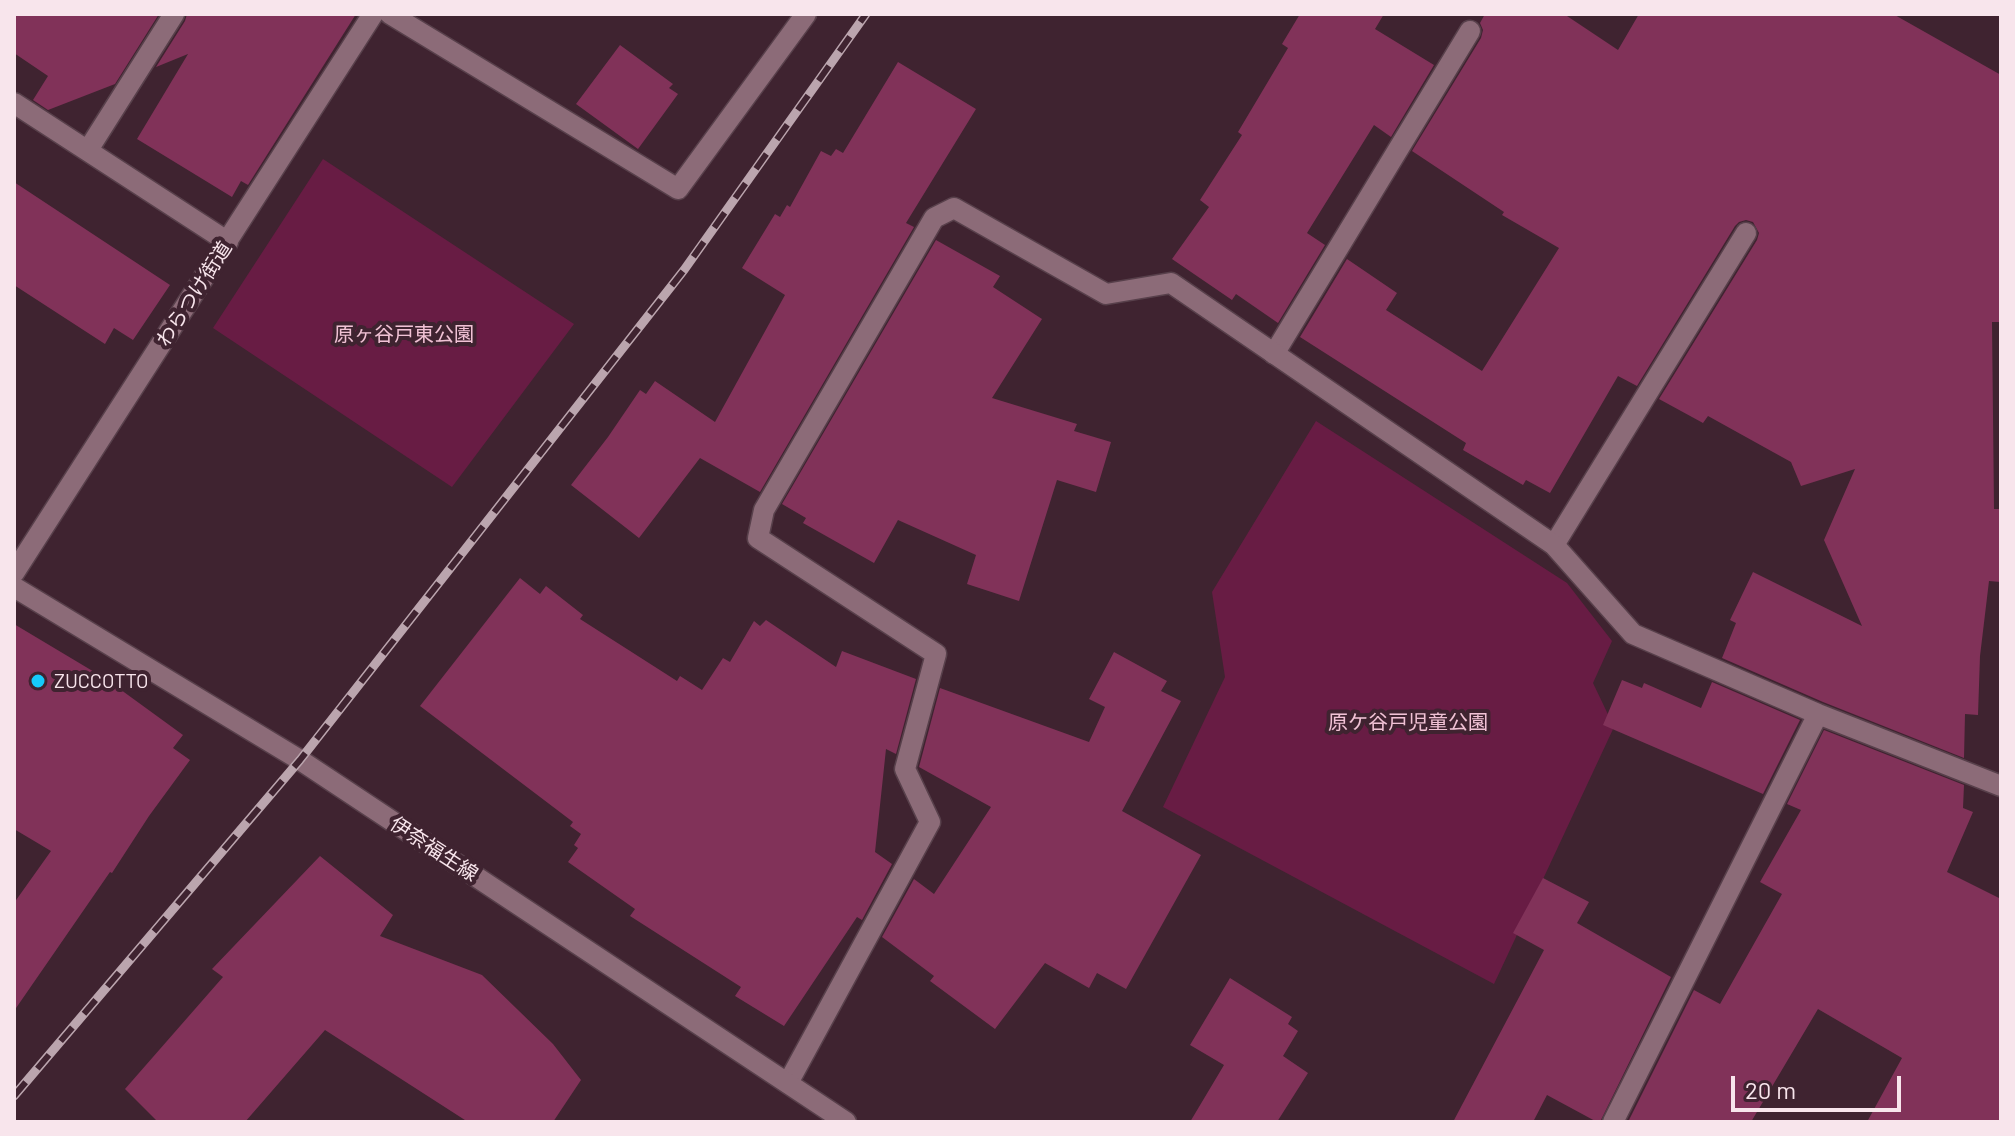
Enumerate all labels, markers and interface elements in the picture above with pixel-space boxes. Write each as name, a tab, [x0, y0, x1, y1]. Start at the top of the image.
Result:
street label: わらつけ街道	[151, 237, 237, 351]
park label: 原ヶ谷戸東公園	[334, 322, 474, 346]
place label: ZUCCOTTO	[54, 669, 148, 693]
marker: ZUCCOTTO	[29, 672, 47, 690]
park label: 原ケ谷戸児童公園	[1328, 710, 1488, 734]
street label: 伊奈福生線	[386, 812, 482, 886]
scale bar	[1735, 1060, 1905, 1110]
text: 20 m	[1745, 1075, 1796, 1104]

